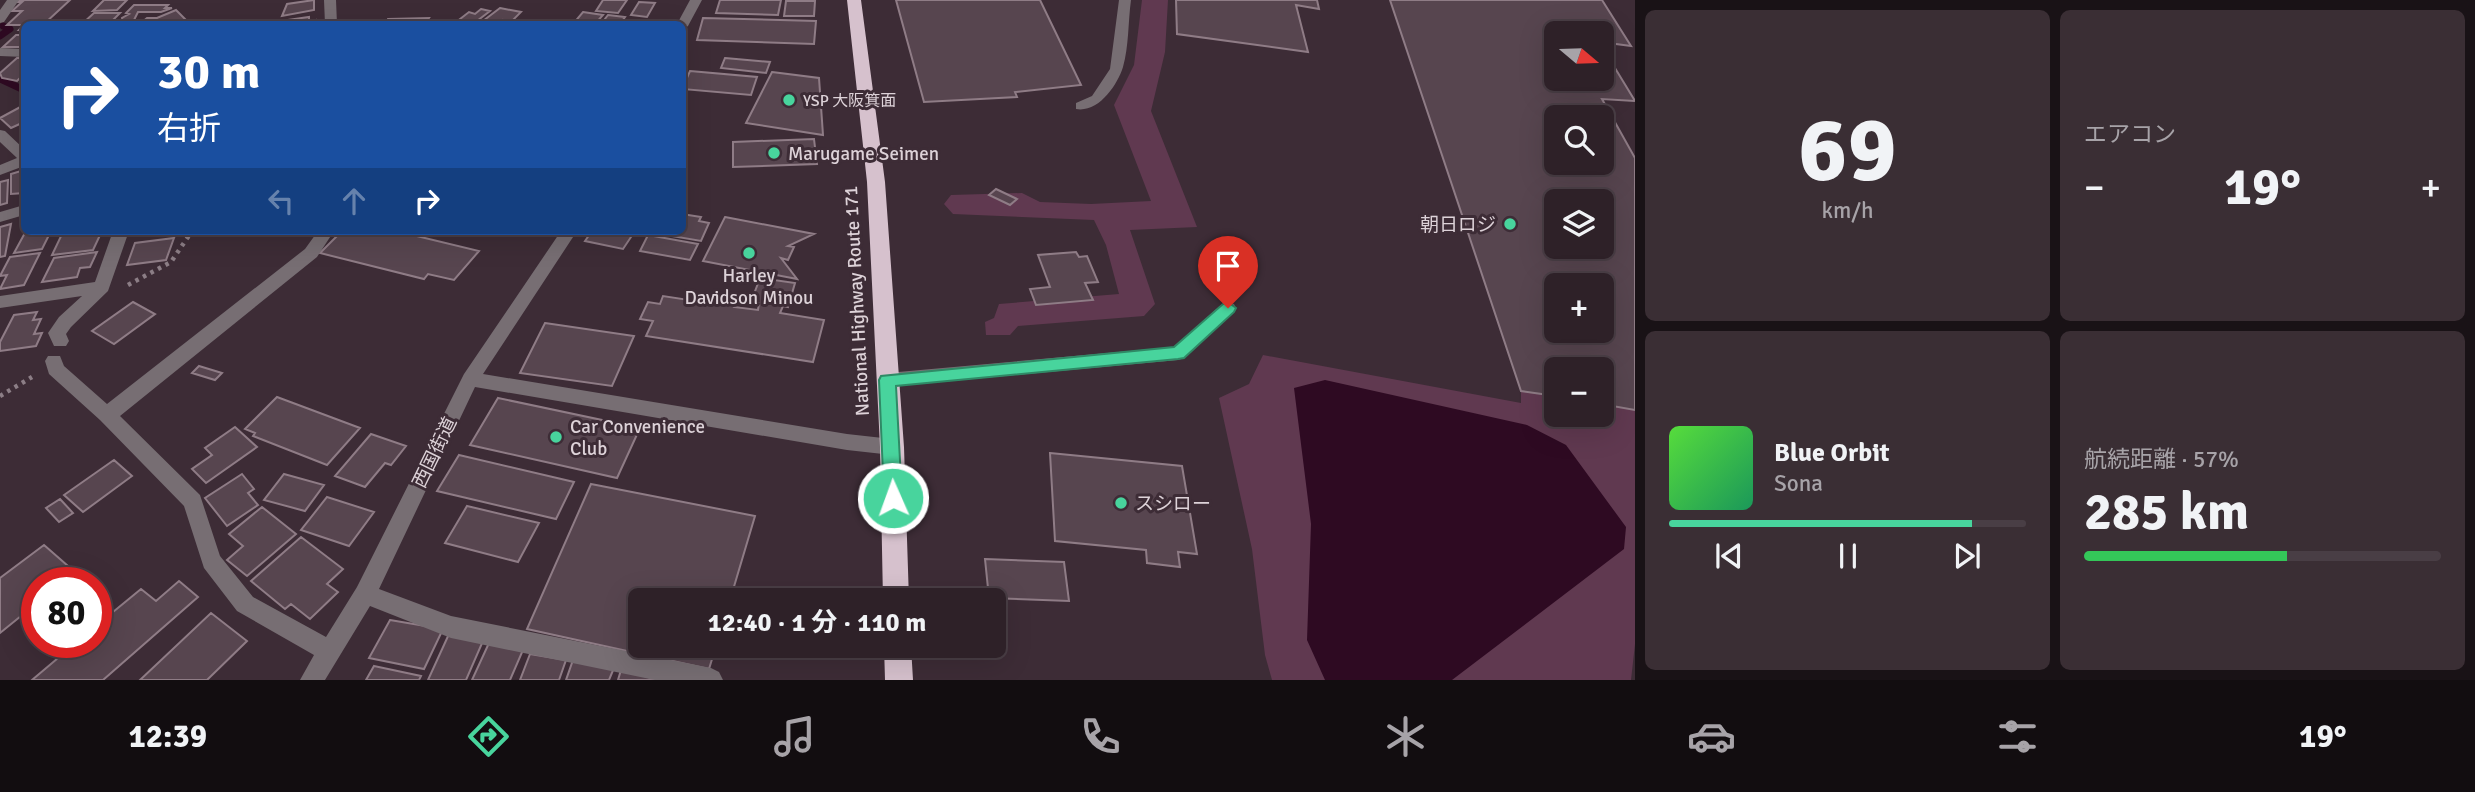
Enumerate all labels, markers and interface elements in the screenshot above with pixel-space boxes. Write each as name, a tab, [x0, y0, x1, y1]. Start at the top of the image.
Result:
north arrow	[1544, 21, 1614, 91]
map controls	[1544, 21, 1614, 427]
text: 30 m	[157, 42, 260, 102]
icon: right	[42, 49, 133, 140]
place label: YSP 大阪箕面	[803, 91, 896, 111]
marker: YSP 大阪箕面	[781, 92, 797, 108]
text: 69	[1798, 94, 1897, 207]
button: search	[1544, 105, 1614, 175]
text: 右折	[157, 109, 221, 148]
text: エアコン	[2084, 120, 2176, 149]
place label: Marugame Seimen	[788, 142, 939, 166]
marker: Marugame Seimen	[766, 145, 782, 161]
text: 19°	[2224, 155, 2301, 219]
text: −	[2084, 164, 2105, 211]
text: +	[2420, 164, 2441, 211]
icon: left	[262, 182, 300, 220]
icon: ahead	[335, 182, 373, 220]
icon: right	[408, 182, 446, 220]
street label: National Highway Route 171	[839, 185, 875, 417]
button: layers	[1544, 189, 1614, 259]
text: km/h	[1821, 196, 1874, 225]
place label: 朝日ロジ	[1420, 213, 1496, 237]
marker: 朝日ロジ	[1502, 216, 1518, 232]
pin	[1198, 236, 1258, 308]
marker: Harley Davidson Minou	[741, 245, 757, 261]
icon: arrive	[1209, 247, 1247, 285]
place label: Harley Davidson Minou	[685, 264, 813, 310]
button: +	[1544, 273, 1614, 343]
button: −	[1544, 357, 1614, 427]
street label: 西国街道	[407, 413, 462, 492]
place label: Car Convenience Club	[570, 415, 705, 461]
marker: Car Convenience Club	[548, 429, 564, 445]
text: Blue Orbit	[1774, 437, 1890, 469]
text: 航続距離 · 57%	[2084, 445, 2239, 474]
position arrow	[856, 461, 930, 535]
text: Sona	[1774, 469, 1823, 498]
text: 285 km	[2084, 480, 2249, 544]
place label: スシロー	[1135, 492, 1211, 516]
marker: スシロー	[1113, 495, 1129, 511]
icon: previous	[1710, 537, 1748, 575]
icon: pause	[1829, 537, 1867, 575]
icon: next	[1948, 537, 1986, 575]
speed limit sign: 80	[21, 567, 112, 658]
text: 12:40 · 1 分 · 110 m	[708, 607, 926, 639]
icon: directions	[464, 712, 513, 761]
icon: music	[770, 712, 819, 761]
icon: phone	[1076, 712, 1125, 761]
icon: climate	[1381, 712, 1430, 761]
icon: car	[1687, 712, 1736, 761]
icon: filters	[1993, 712, 2042, 761]
text: 12:39	[128, 717, 207, 756]
text: 19°	[2299, 717, 2346, 756]

